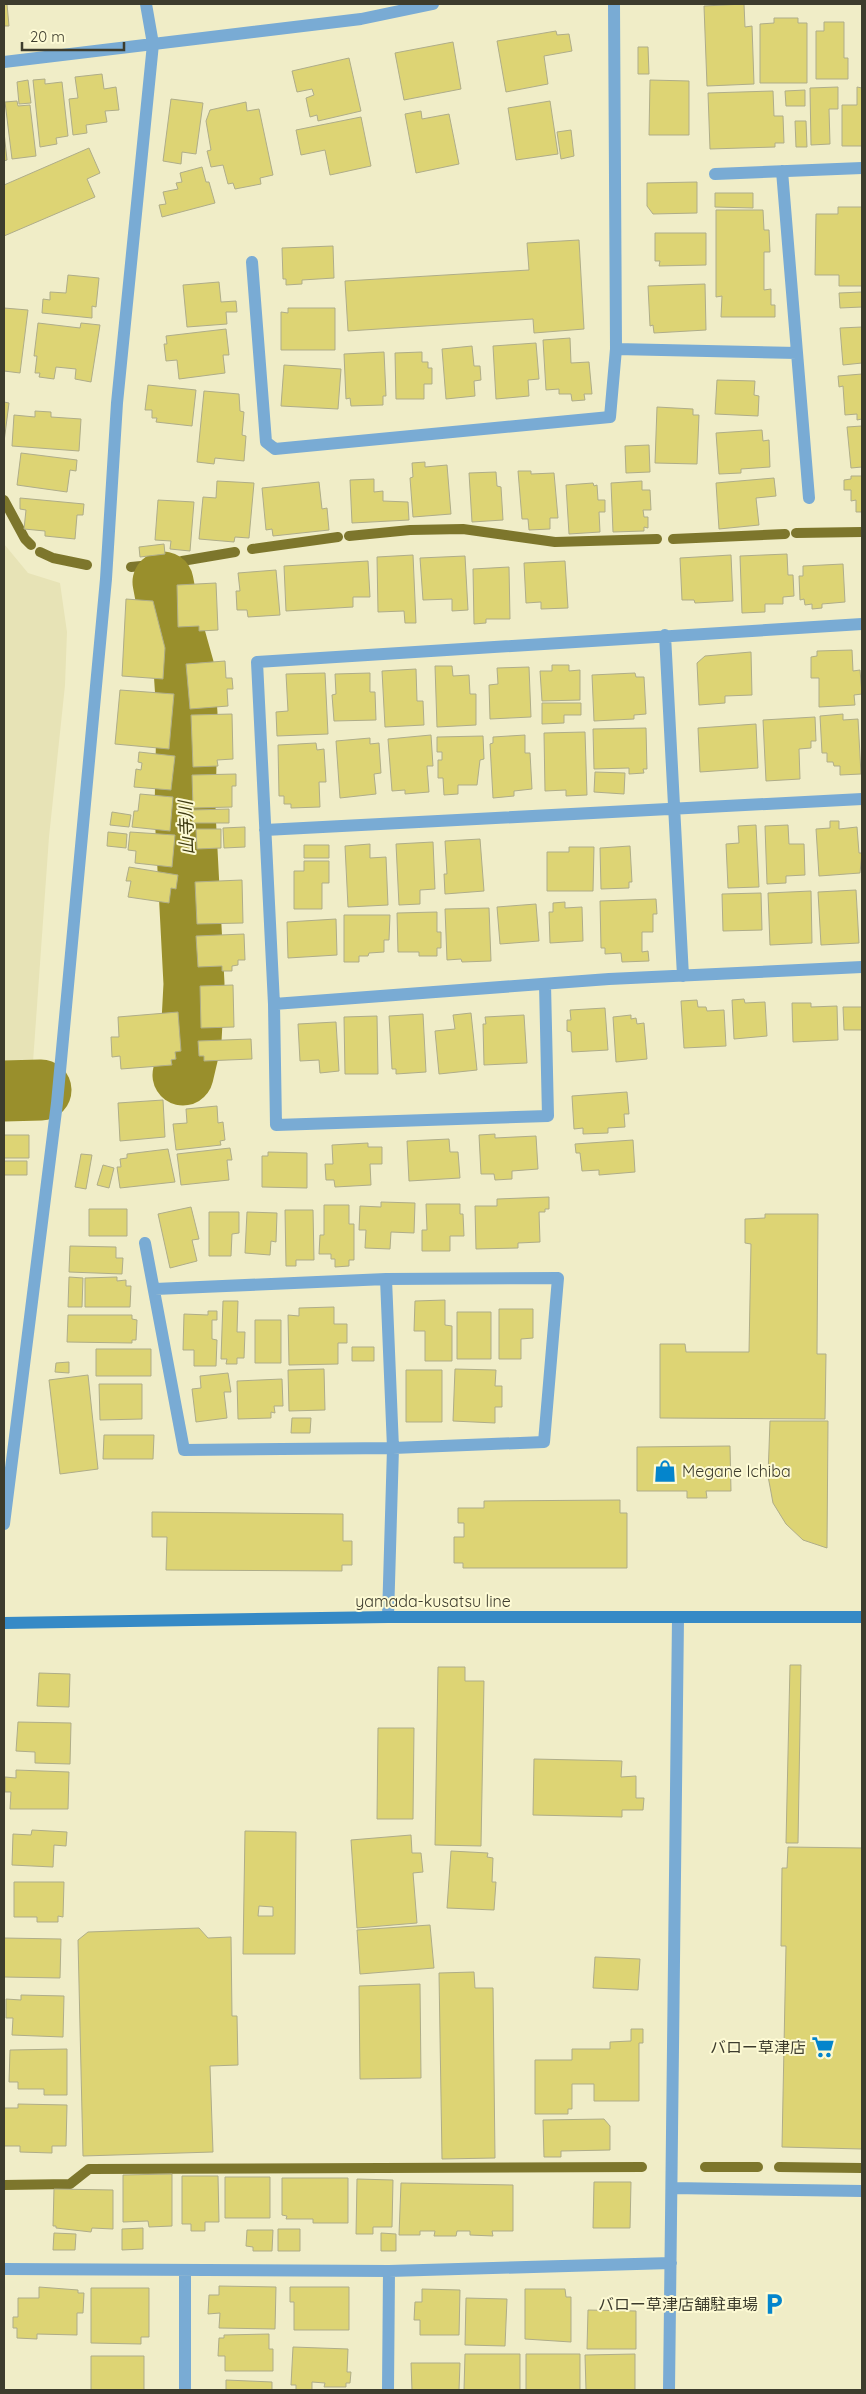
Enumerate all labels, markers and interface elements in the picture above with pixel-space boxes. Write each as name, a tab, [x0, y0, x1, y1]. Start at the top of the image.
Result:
scale bar	[22, 20, 125, 52]
text: 20 m	[30, 27, 65, 46]
water label: 山寺川	[173, 799, 198, 855]
shop icon: Megane Ichiba	[652, 1458, 678, 1484]
place label: Megane Ichiba	[682, 1461, 791, 1481]
street label: yamada-kusatsu line	[355, 1591, 511, 1611]
supermarket icon: バロー草津店	[810, 2034, 836, 2060]
place label: バロー草津店	[710, 2037, 806, 2057]
parking icon: バロー草津店舗駐車場	[761, 2291, 787, 2317]
place label: バロー草津店舗駐車場	[598, 2294, 758, 2314]

